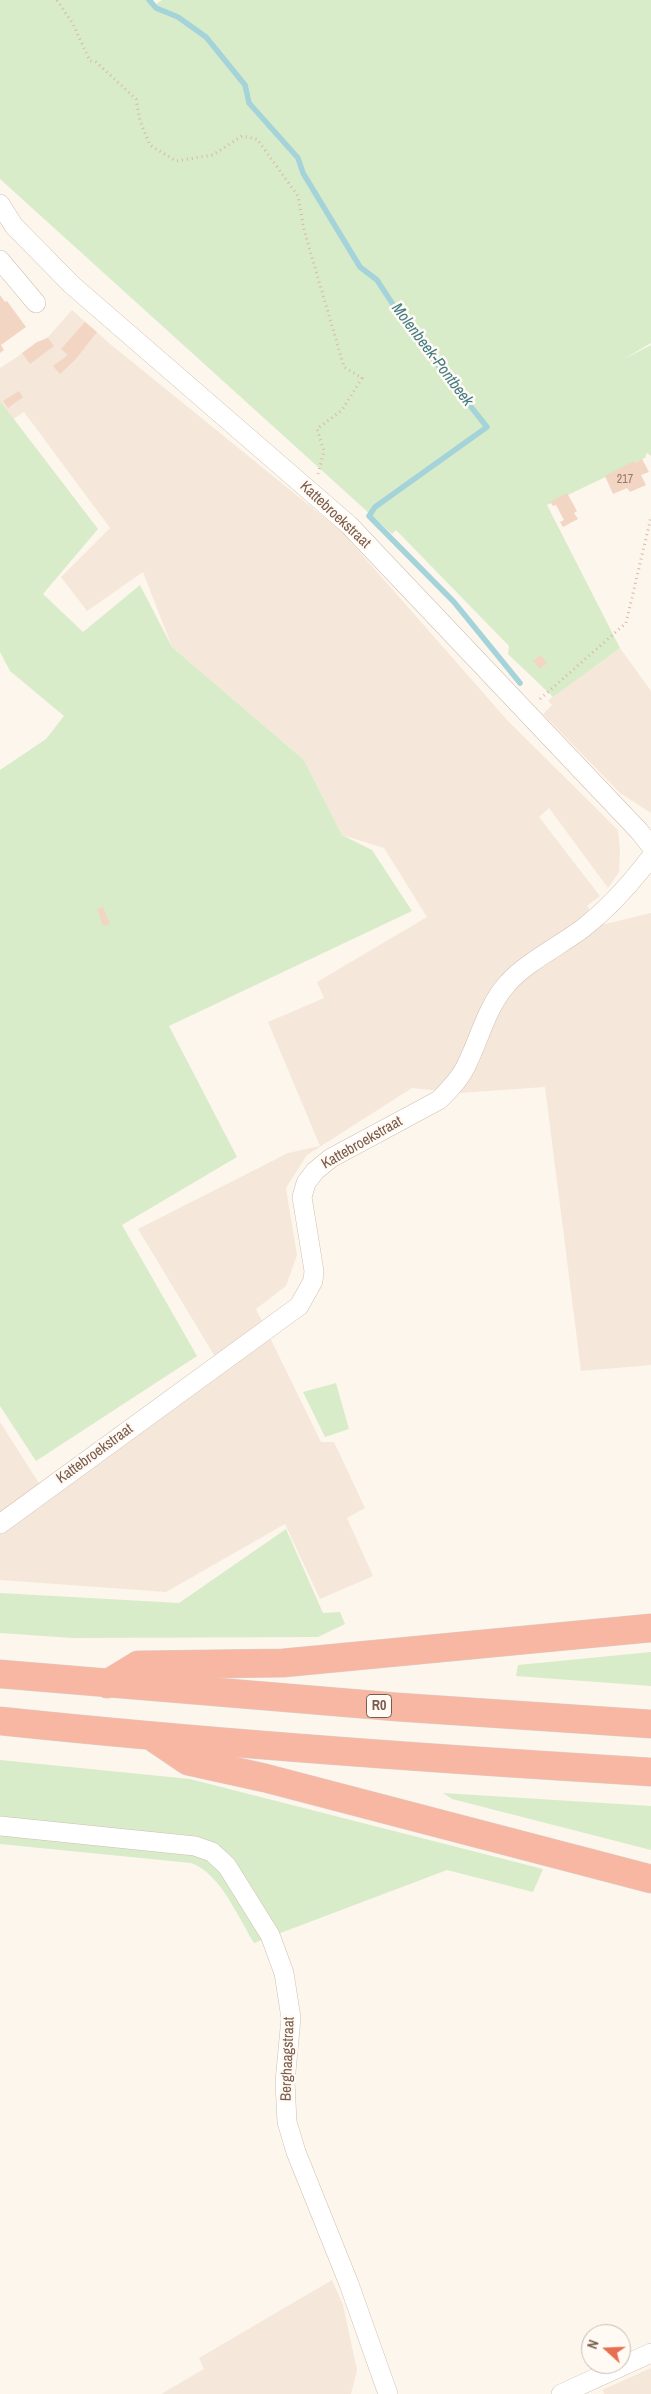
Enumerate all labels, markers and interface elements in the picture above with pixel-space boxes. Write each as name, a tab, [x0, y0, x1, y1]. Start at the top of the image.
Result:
water label: Molenbeek-Pontbeek	[387, 300, 477, 410]
house number: 217	[617, 473, 633, 487]
street label: Kattebroekstraat	[296, 478, 374, 552]
street label: Kattebroekstraat	[318, 1113, 406, 1173]
street label: Kattebroekstraat	[53, 1420, 137, 1488]
road number: R0	[366, 1694, 392, 1718]
street label: Berghaagstraat	[278, 2017, 298, 2101]
north arrow	[581, 2324, 631, 2374]
text: N	[583, 2337, 603, 2351]

